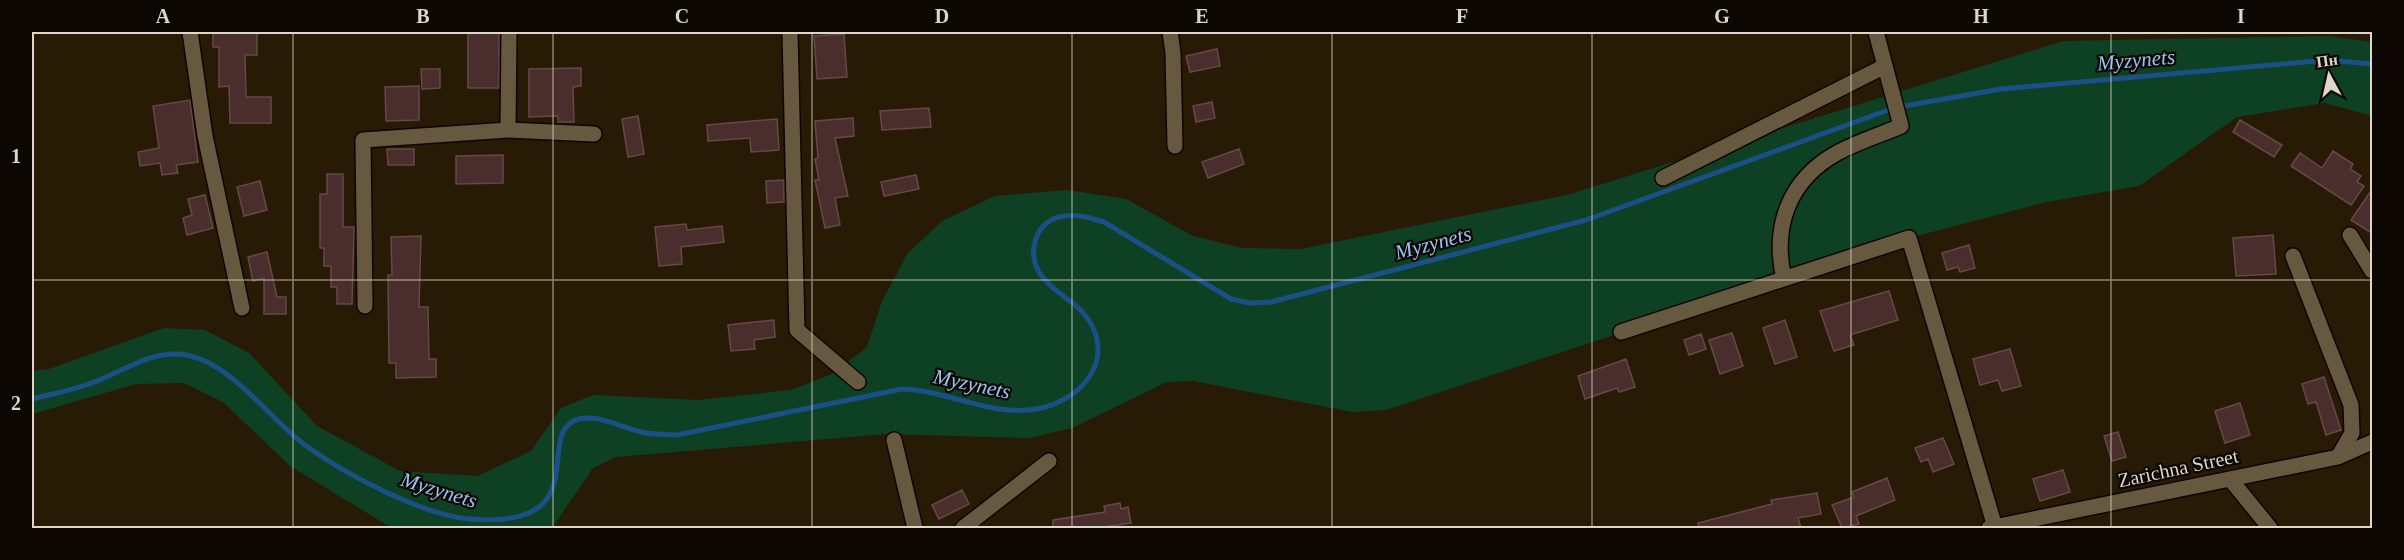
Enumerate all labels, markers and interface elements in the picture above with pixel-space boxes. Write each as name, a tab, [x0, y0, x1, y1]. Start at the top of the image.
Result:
text: A	[156, 5, 171, 27]
text: B	[416, 5, 430, 27]
text: C	[675, 5, 689, 27]
text: D	[935, 5, 949, 27]
text: E	[1195, 5, 1209, 27]
text: F	[1456, 5, 1468, 27]
text: G	[1714, 5, 1730, 27]
text: H	[1973, 5, 1989, 27]
text: I	[2237, 5, 2245, 27]
water label: Myzynets	[2095, 45, 2176, 75]
north arrow	[2299, 45, 2359, 105]
text: Пн	[2315, 51, 2339, 71]
text: 1	[11, 145, 21, 167]
water label: Myzynets	[1391, 221, 1474, 265]
water label: Myzynets	[930, 364, 1013, 404]
text: 2	[11, 392, 21, 414]
street label: Zarichna Street	[2116, 444, 2241, 492]
water label: Myzynets	[397, 467, 480, 513]

